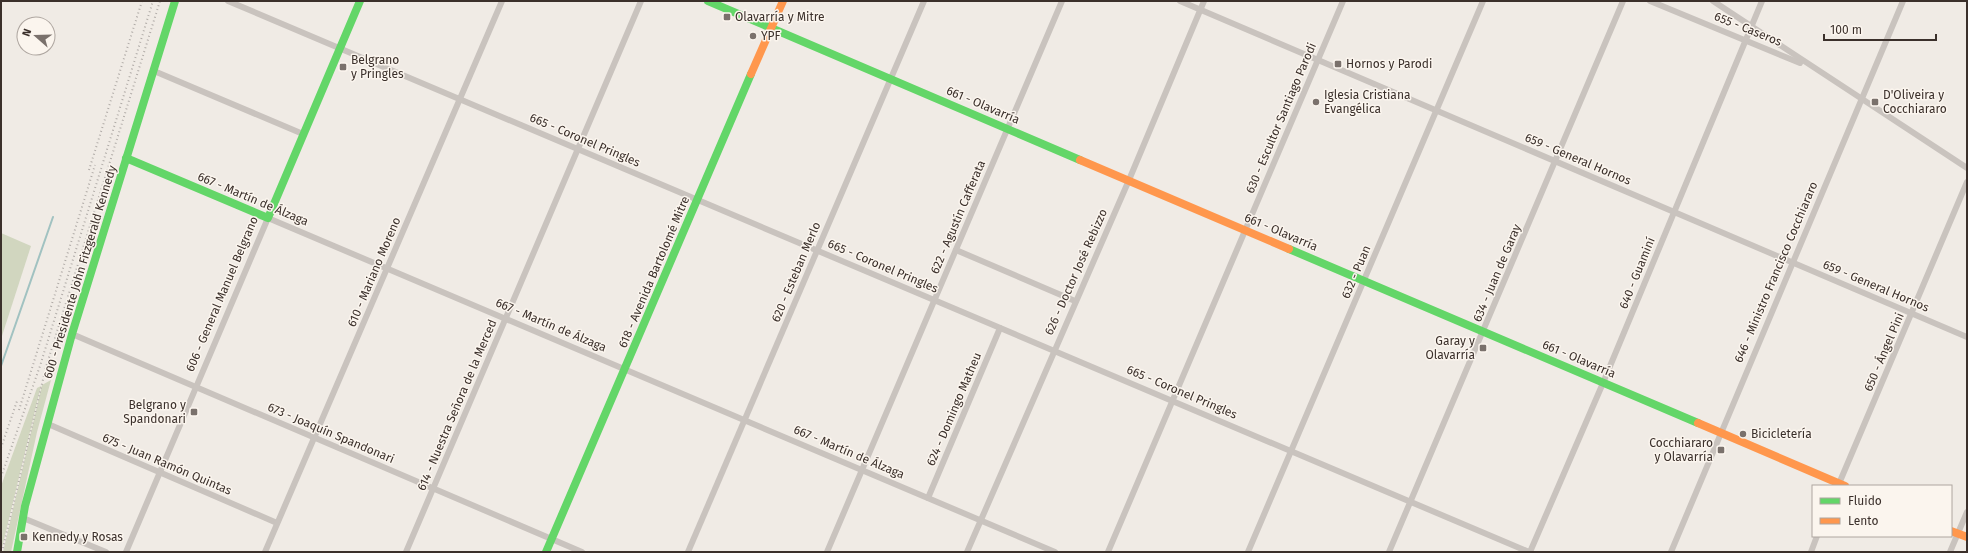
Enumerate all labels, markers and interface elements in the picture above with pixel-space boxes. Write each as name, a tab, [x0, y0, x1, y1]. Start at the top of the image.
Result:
street label: 655 - Caseros	[1712, 9, 1784, 49]
place label: Olavarría y Mitre	[735, 10, 825, 24]
marker: Olavarría y Mitre	[722, 12, 732, 22]
north arrow	[16, 16, 56, 56]
scale bar	[1824, 16, 1936, 42]
text: 100 m	[1830, 23, 1862, 37]
text: N	[20, 27, 34, 38]
place label: YPF	[761, 29, 781, 43]
marker: YPF	[748, 31, 758, 41]
street label: 630 - Escultor Santiago Parodi	[1243, 41, 1319, 195]
place label: Belgrano y Pringles	[351, 53, 404, 81]
place label: Hornos y Parodi	[1346, 57, 1432, 71]
marker: Hornos y Parodi	[1333, 59, 1343, 69]
marker: Belgrano y Pringles	[338, 62, 348, 72]
street label: 661 - Olavarría	[944, 83, 1022, 127]
place label: Iglesia Cristiana Evangélica	[1324, 88, 1410, 116]
place label: D'Oliveira y Cocchiararo	[1883, 88, 1947, 116]
marker: Iglesia Cristiana Evangélica	[1311, 97, 1321, 107]
marker: D'Oliveira y Cocchiararo	[1870, 97, 1880, 107]
street label: 665 - Coronel Pringles	[528, 110, 643, 170]
street label: 659 - General Hornos	[1523, 130, 1634, 188]
street label: 622 - Agustín Cafferata	[928, 158, 988, 276]
street label: 600 - Presidente John Fitzgerald Kennedy	[41, 163, 119, 380]
street label: 667 - Martín de Álzaga	[196, 168, 311, 229]
street label: 646 - Ministro Francisco Cocchiararo	[1731, 179, 1821, 365]
street label: 618 - Avenida Bartolomé Mitre	[616, 194, 692, 350]
street label: 626 - Doctor José Rebizzo	[1042, 207, 1110, 337]
street label: 661 - Olavarría	[1242, 210, 1320, 254]
street label: 606 - General Manuel Belgrano	[183, 214, 261, 374]
street label: 610 - Mariano Moreno	[345, 215, 403, 329]
street label: 620 - Esteban Merlo	[769, 220, 823, 324]
street label: 634 - Juan de Garay	[1470, 222, 1524, 324]
street label: 640 - Guaminí	[1616, 235, 1658, 311]
street label: 665 - Coronel Pringles	[826, 236, 941, 296]
street label: 632 - Puan	[1339, 243, 1373, 301]
street label: 659 - General Hornos	[1821, 257, 1932, 315]
street label: 667 - Martín de Álzaga	[494, 294, 609, 355]
street label: 650 - Ángel Pini	[1860, 310, 1907, 393]
street label: 614 - Nuestra Señora de la Merced	[414, 317, 500, 493]
place label: Garay y Olavarría	[1425, 334, 1475, 362]
street label: 661 - Olavarría	[1540, 337, 1618, 381]
marker: Garay y Olavarría	[1478, 343, 1488, 353]
street label: 624 - Domingo Matheu	[924, 350, 984, 468]
street label: 665 - Coronel Pringles	[1125, 362, 1240, 422]
place label: Belgrano y Spandonari	[123, 398, 186, 426]
street label: 673 - Joaquín Spandonari	[266, 400, 396, 466]
marker: Belgrano y Spandonari	[189, 407, 199, 417]
street label: 667 - Martín de Álzaga	[792, 421, 907, 482]
place label: Bicicletería	[1751, 427, 1812, 441]
marker: Bicicletería	[1738, 429, 1748, 439]
street label: 675 - Juan Ramón Quintas	[100, 430, 234, 498]
place label: Cocchiararo y Olavarría	[1649, 436, 1713, 464]
marker: Cocchiararo y Olavarría	[1716, 445, 1726, 455]
legend	[1812, 485, 1952, 537]
text: Fluido	[1848, 494, 1882, 508]
text: Lento	[1848, 514, 1878, 528]
place label: Kennedy y Rosas	[32, 530, 123, 544]
marker: Kennedy y Rosas	[19, 532, 29, 542]

